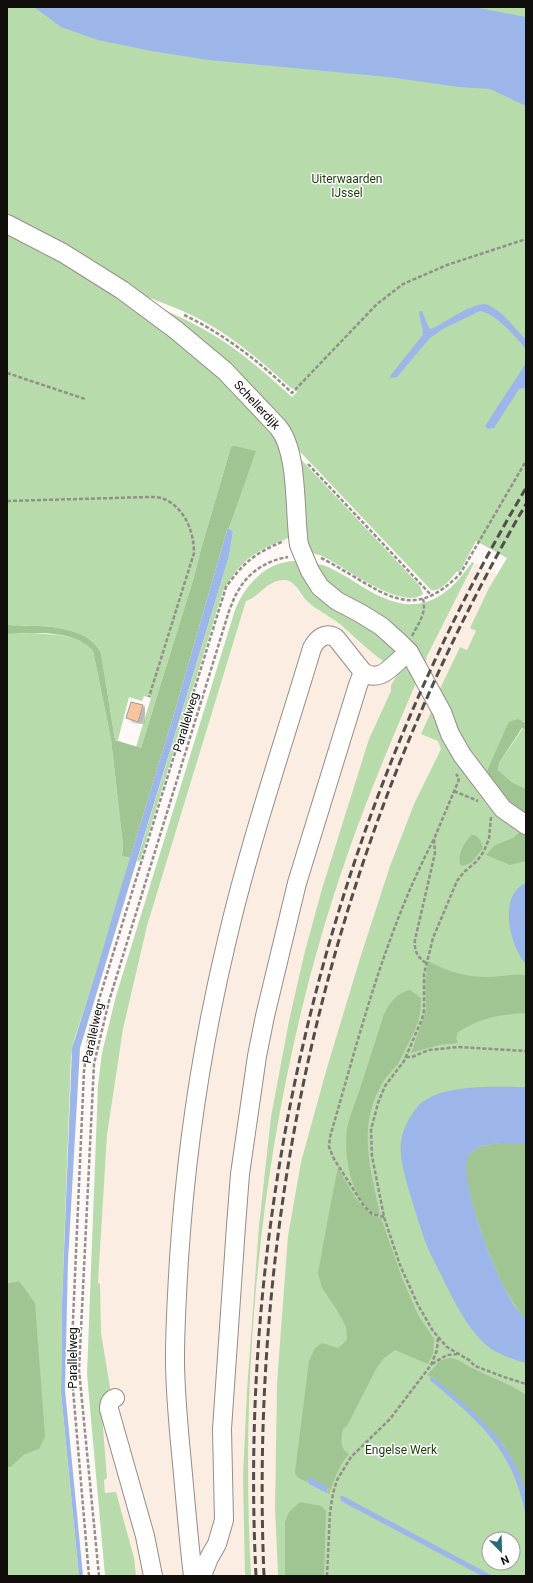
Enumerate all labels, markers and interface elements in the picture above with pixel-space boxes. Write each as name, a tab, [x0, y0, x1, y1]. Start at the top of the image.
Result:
park label: Uiterwaarden IJssel	[312, 172, 382, 200]
street label: Schellerdijk	[231, 378, 284, 433]
street label: Parallelweg	[170, 690, 202, 754]
street label: Parallelweg	[80, 1001, 106, 1065]
street label: Parallelweg	[66, 1327, 80, 1389]
park label: Engelse Werk	[365, 1443, 438, 1457]
north arrow	[481, 1531, 521, 1571]
text: N	[498, 1552, 511, 1567]

